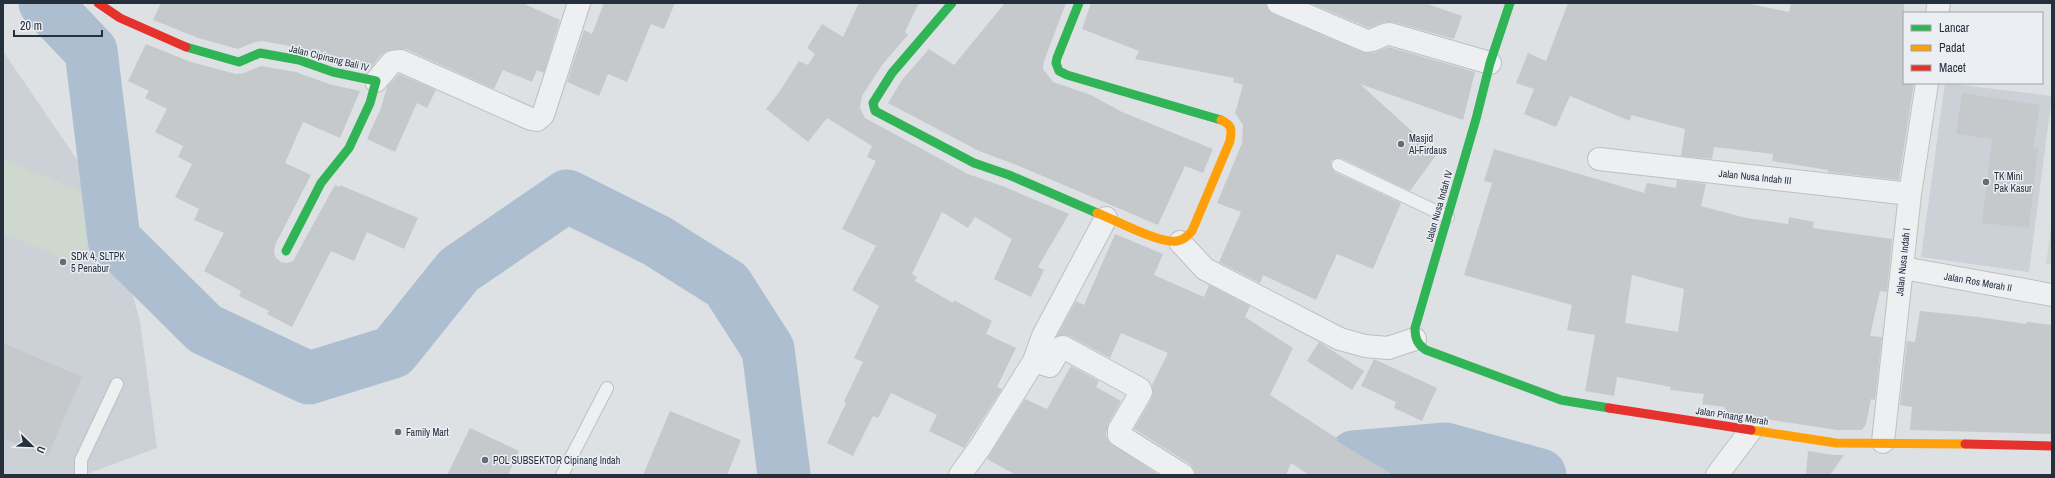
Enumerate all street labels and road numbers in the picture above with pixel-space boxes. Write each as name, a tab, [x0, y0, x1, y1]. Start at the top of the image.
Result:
street label: Jalan Cipinang Bali IV	[288, 42, 371, 74]
street label: Jalan Nusa Indah III	[1718, 167, 1792, 187]
street label: Jalan Nusa Indah IV	[1423, 168, 1456, 243]
street label: Jalan Nusa Indah I	[1893, 227, 1913, 297]
street label: Jalan Ros Merah II	[1943, 270, 2013, 294]
street label: Jalan Pinang Merah	[1695, 404, 1769, 428]

